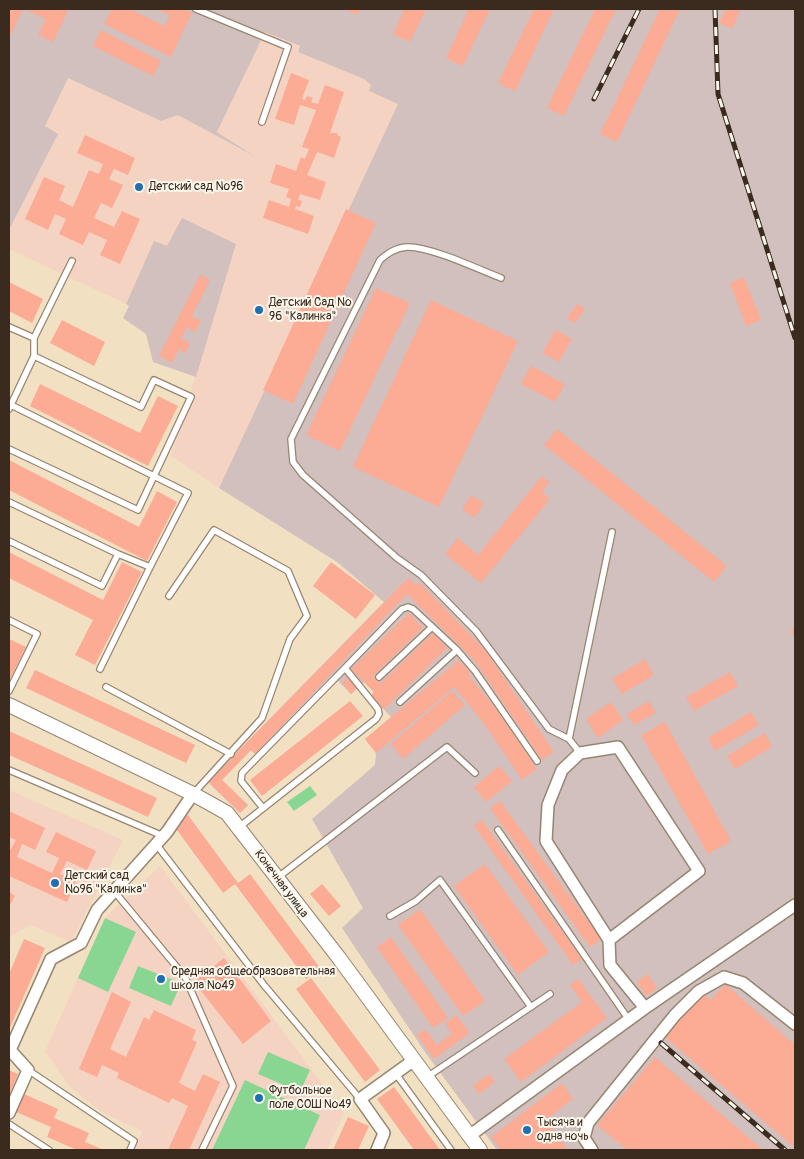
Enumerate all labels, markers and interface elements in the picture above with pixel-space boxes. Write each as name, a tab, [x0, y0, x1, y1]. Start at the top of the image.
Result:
place label: Детский сад №96	[149, 180, 243, 194]
marker: Детский сад №96	[133, 181, 145, 193]
place label: Детский Сад № 96 "Калинка"	[269, 296, 351, 324]
marker: Детский Сад № 96 "Калинка"	[253, 304, 265, 316]
street label: Конечная улица	[251, 847, 311, 921]
place label: Детский сад №96 "Калинка"	[65, 869, 147, 897]
marker: Детский сад №96 "Калинка"	[49, 877, 61, 889]
place label: Средняя общеобразовательная школа №49	[171, 965, 335, 993]
marker: Средняя общеобразовательная школа №49	[155, 973, 167, 985]
place label: Футбольное поле СОШ №49	[269, 1084, 352, 1112]
marker: Футбольное поле СОШ №49	[253, 1092, 265, 1104]
place label: Тысяча и одна ночь	[537, 1116, 589, 1144]
marker: Тысяча и одна ночь	[521, 1124, 533, 1136]

